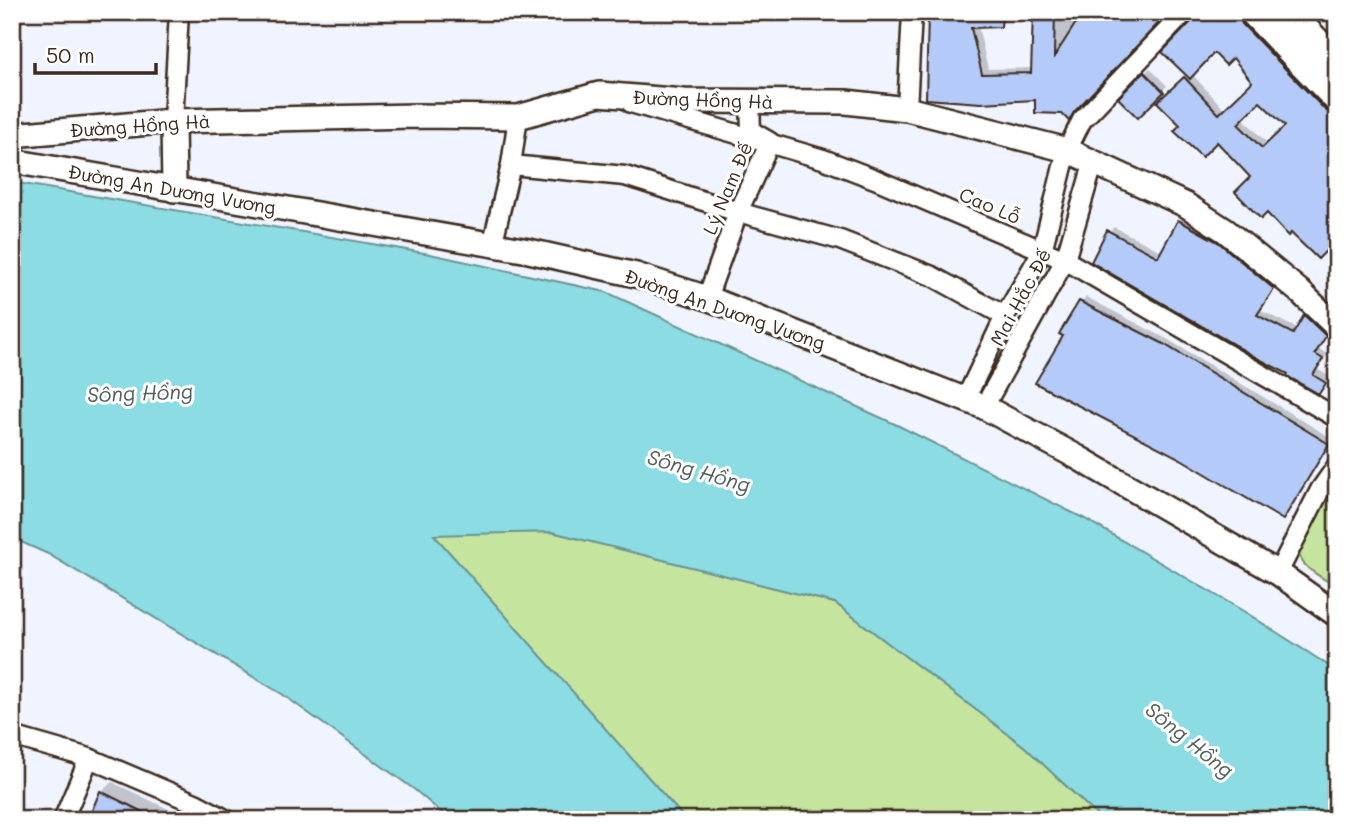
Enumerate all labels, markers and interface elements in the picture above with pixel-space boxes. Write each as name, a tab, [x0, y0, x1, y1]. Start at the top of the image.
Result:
scale bar	[35, 32, 156, 76]
text: 50 m	[46, 41, 95, 68]
street label: Đường Hồng Hà	[632, 84, 774, 114]
street label: Đường Hồng Hà	[69, 108, 211, 142]
street label: Lý Nam Đế	[696, 138, 758, 238]
street label: Đường An Dương Vương	[66, 158, 278, 220]
street label: Cao Lỗ	[956, 181, 1024, 229]
street label: Mai Hắc Đế	[984, 244, 1056, 350]
street label: Đường An Dương Vương	[621, 263, 829, 355]
water label: Sông Hồng	[87, 377, 193, 407]
water label: Sông Hồng	[644, 442, 754, 498]
water label: Sông Hồng	[1140, 695, 1240, 783]

